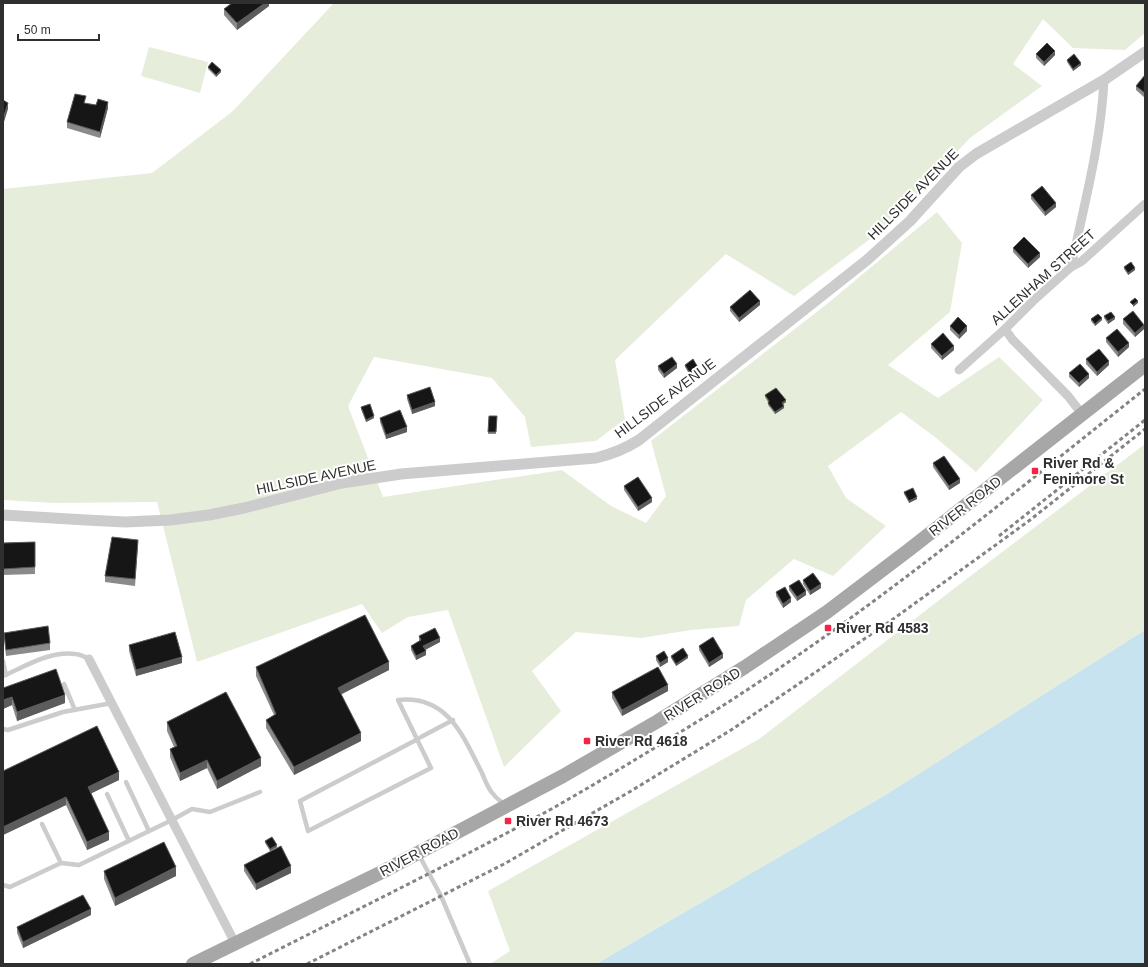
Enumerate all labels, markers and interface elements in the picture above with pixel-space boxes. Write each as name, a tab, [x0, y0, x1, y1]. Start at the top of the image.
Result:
scale bar	[18, 16, 99, 42]
text: 50 m	[24, 23, 51, 37]
street label: HILLSIDE AVENUE	[864, 145, 962, 243]
street label: ALLENHAM STREET	[988, 226, 1099, 328]
street label: HILLSIDE AVENUE	[612, 355, 718, 441]
place label: River Rd & Fenimore St	[1043, 455, 1124, 487]
street label: HILLSIDE AVENUE	[255, 457, 377, 497]
marker: River Rd & Fenimore St	[1030, 466, 1040, 476]
street label: RIVER ROAD	[926, 473, 1004, 539]
place label: River Rd 4583	[836, 620, 929, 636]
marker: River Rd 4583	[823, 623, 833, 633]
street label: RIVER ROAD	[661, 664, 743, 724]
place label: River Rd 4618	[595, 733, 688, 749]
marker: River Rd 4618	[582, 736, 592, 746]
place label: River Rd 4673	[516, 813, 609, 829]
marker: River Rd 4673	[503, 816, 513, 826]
street label: RIVER ROAD	[377, 824, 461, 880]

